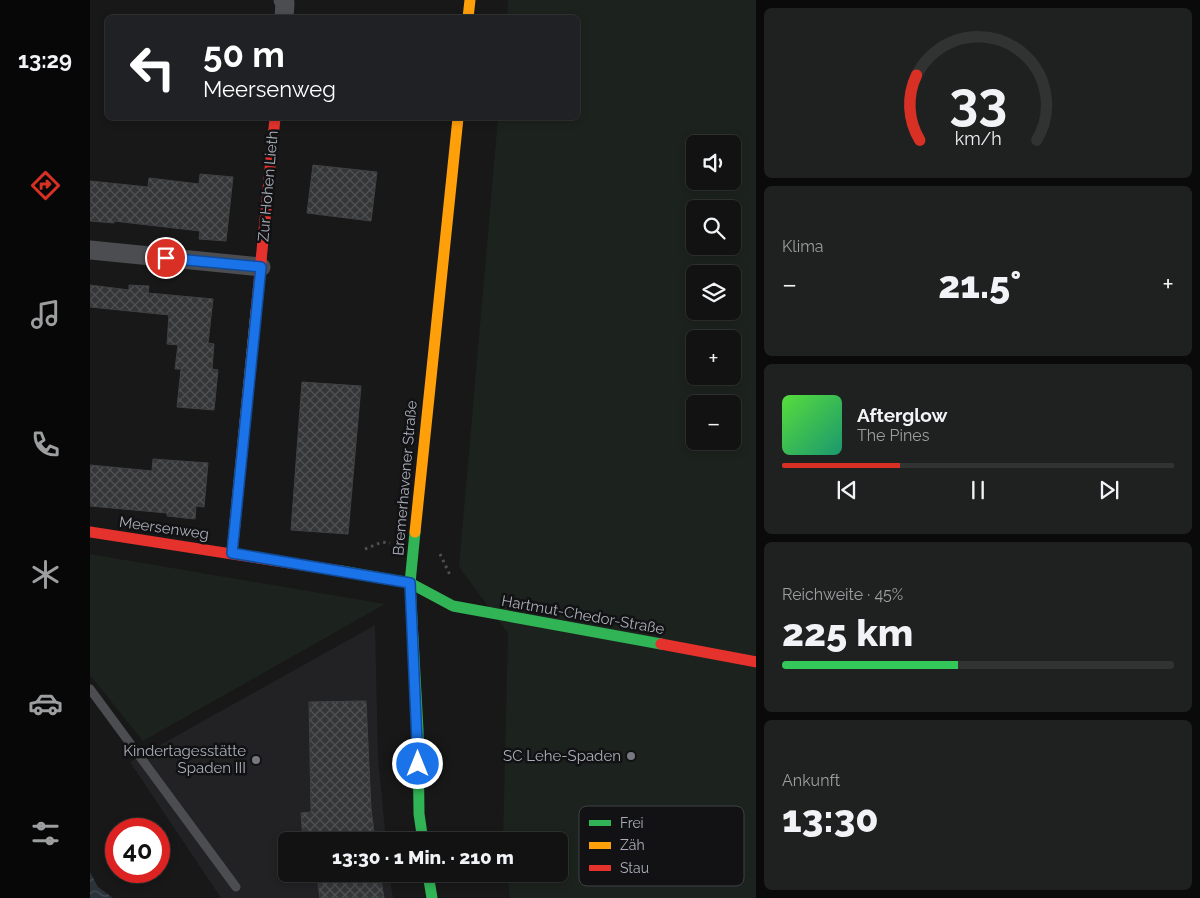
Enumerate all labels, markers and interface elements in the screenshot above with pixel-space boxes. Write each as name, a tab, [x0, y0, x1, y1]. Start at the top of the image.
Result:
text: 50 m	[203, 34, 285, 75]
icon: left	[120, 35, 185, 100]
text: 13:29	[18, 47, 72, 73]
text: 33	[949, 70, 1007, 131]
text: Meersenweg	[203, 76, 336, 102]
text: km/h	[954, 128, 1002, 149]
street label: Zur Hohen Lieth	[254, 130, 282, 242]
map controls	[686, 135, 741, 450]
button: sound	[686, 135, 741, 190]
icon: directions	[28, 168, 63, 203]
button: search	[686, 200, 741, 255]
pin	[145, 237, 187, 279]
text: Klima	[782, 237, 824, 256]
icon: arrive	[152, 244, 180, 272]
text: 21.5°	[938, 262, 1021, 307]
button: layers	[686, 265, 741, 320]
text: −	[782, 268, 797, 301]
text: +	[1162, 268, 1174, 301]
icon: music	[28, 297, 63, 332]
button: +	[686, 330, 741, 385]
button: −	[686, 395, 741, 450]
street label: Bremerhavener Straße	[389, 399, 421, 556]
text: Afterglow	[857, 404, 947, 426]
text: The Pines	[857, 426, 929, 445]
icon: phone	[28, 427, 63, 462]
icon: previous	[833, 476, 861, 504]
icon: pause	[964, 476, 992, 504]
icon: next	[1095, 476, 1123, 504]
street label: Meersenweg	[118, 513, 210, 543]
icon: climate	[28, 557, 63, 592]
text: Reichweite · 45%	[782, 585, 903, 604]
street label: Hartmut-Chedor-Straße	[500, 592, 666, 638]
text: 225 km	[782, 610, 913, 655]
icon: car	[28, 686, 63, 721]
position arrow	[391, 737, 443, 789]
place label: Kindertagesstätte Spaden III	[123, 742, 246, 777]
place label: SC Lehe-Spaden	[503, 747, 621, 765]
marker: SC Lehe-Spaden	[625, 750, 637, 762]
marker: Kindertagesstätte Spaden III	[250, 754, 262, 766]
text: Ankunft	[782, 771, 840, 790]
text: 13:30	[782, 796, 879, 841]
legend	[579, 806, 744, 886]
text: Frei	[620, 815, 644, 831]
icon: filters	[28, 816, 63, 851]
speed limit sign: 40	[105, 818, 170, 883]
text: Zäh	[620, 837, 645, 853]
text: 13:30 · 1 Min. · 210 m	[332, 846, 514, 868]
text: Stau	[620, 860, 649, 876]

